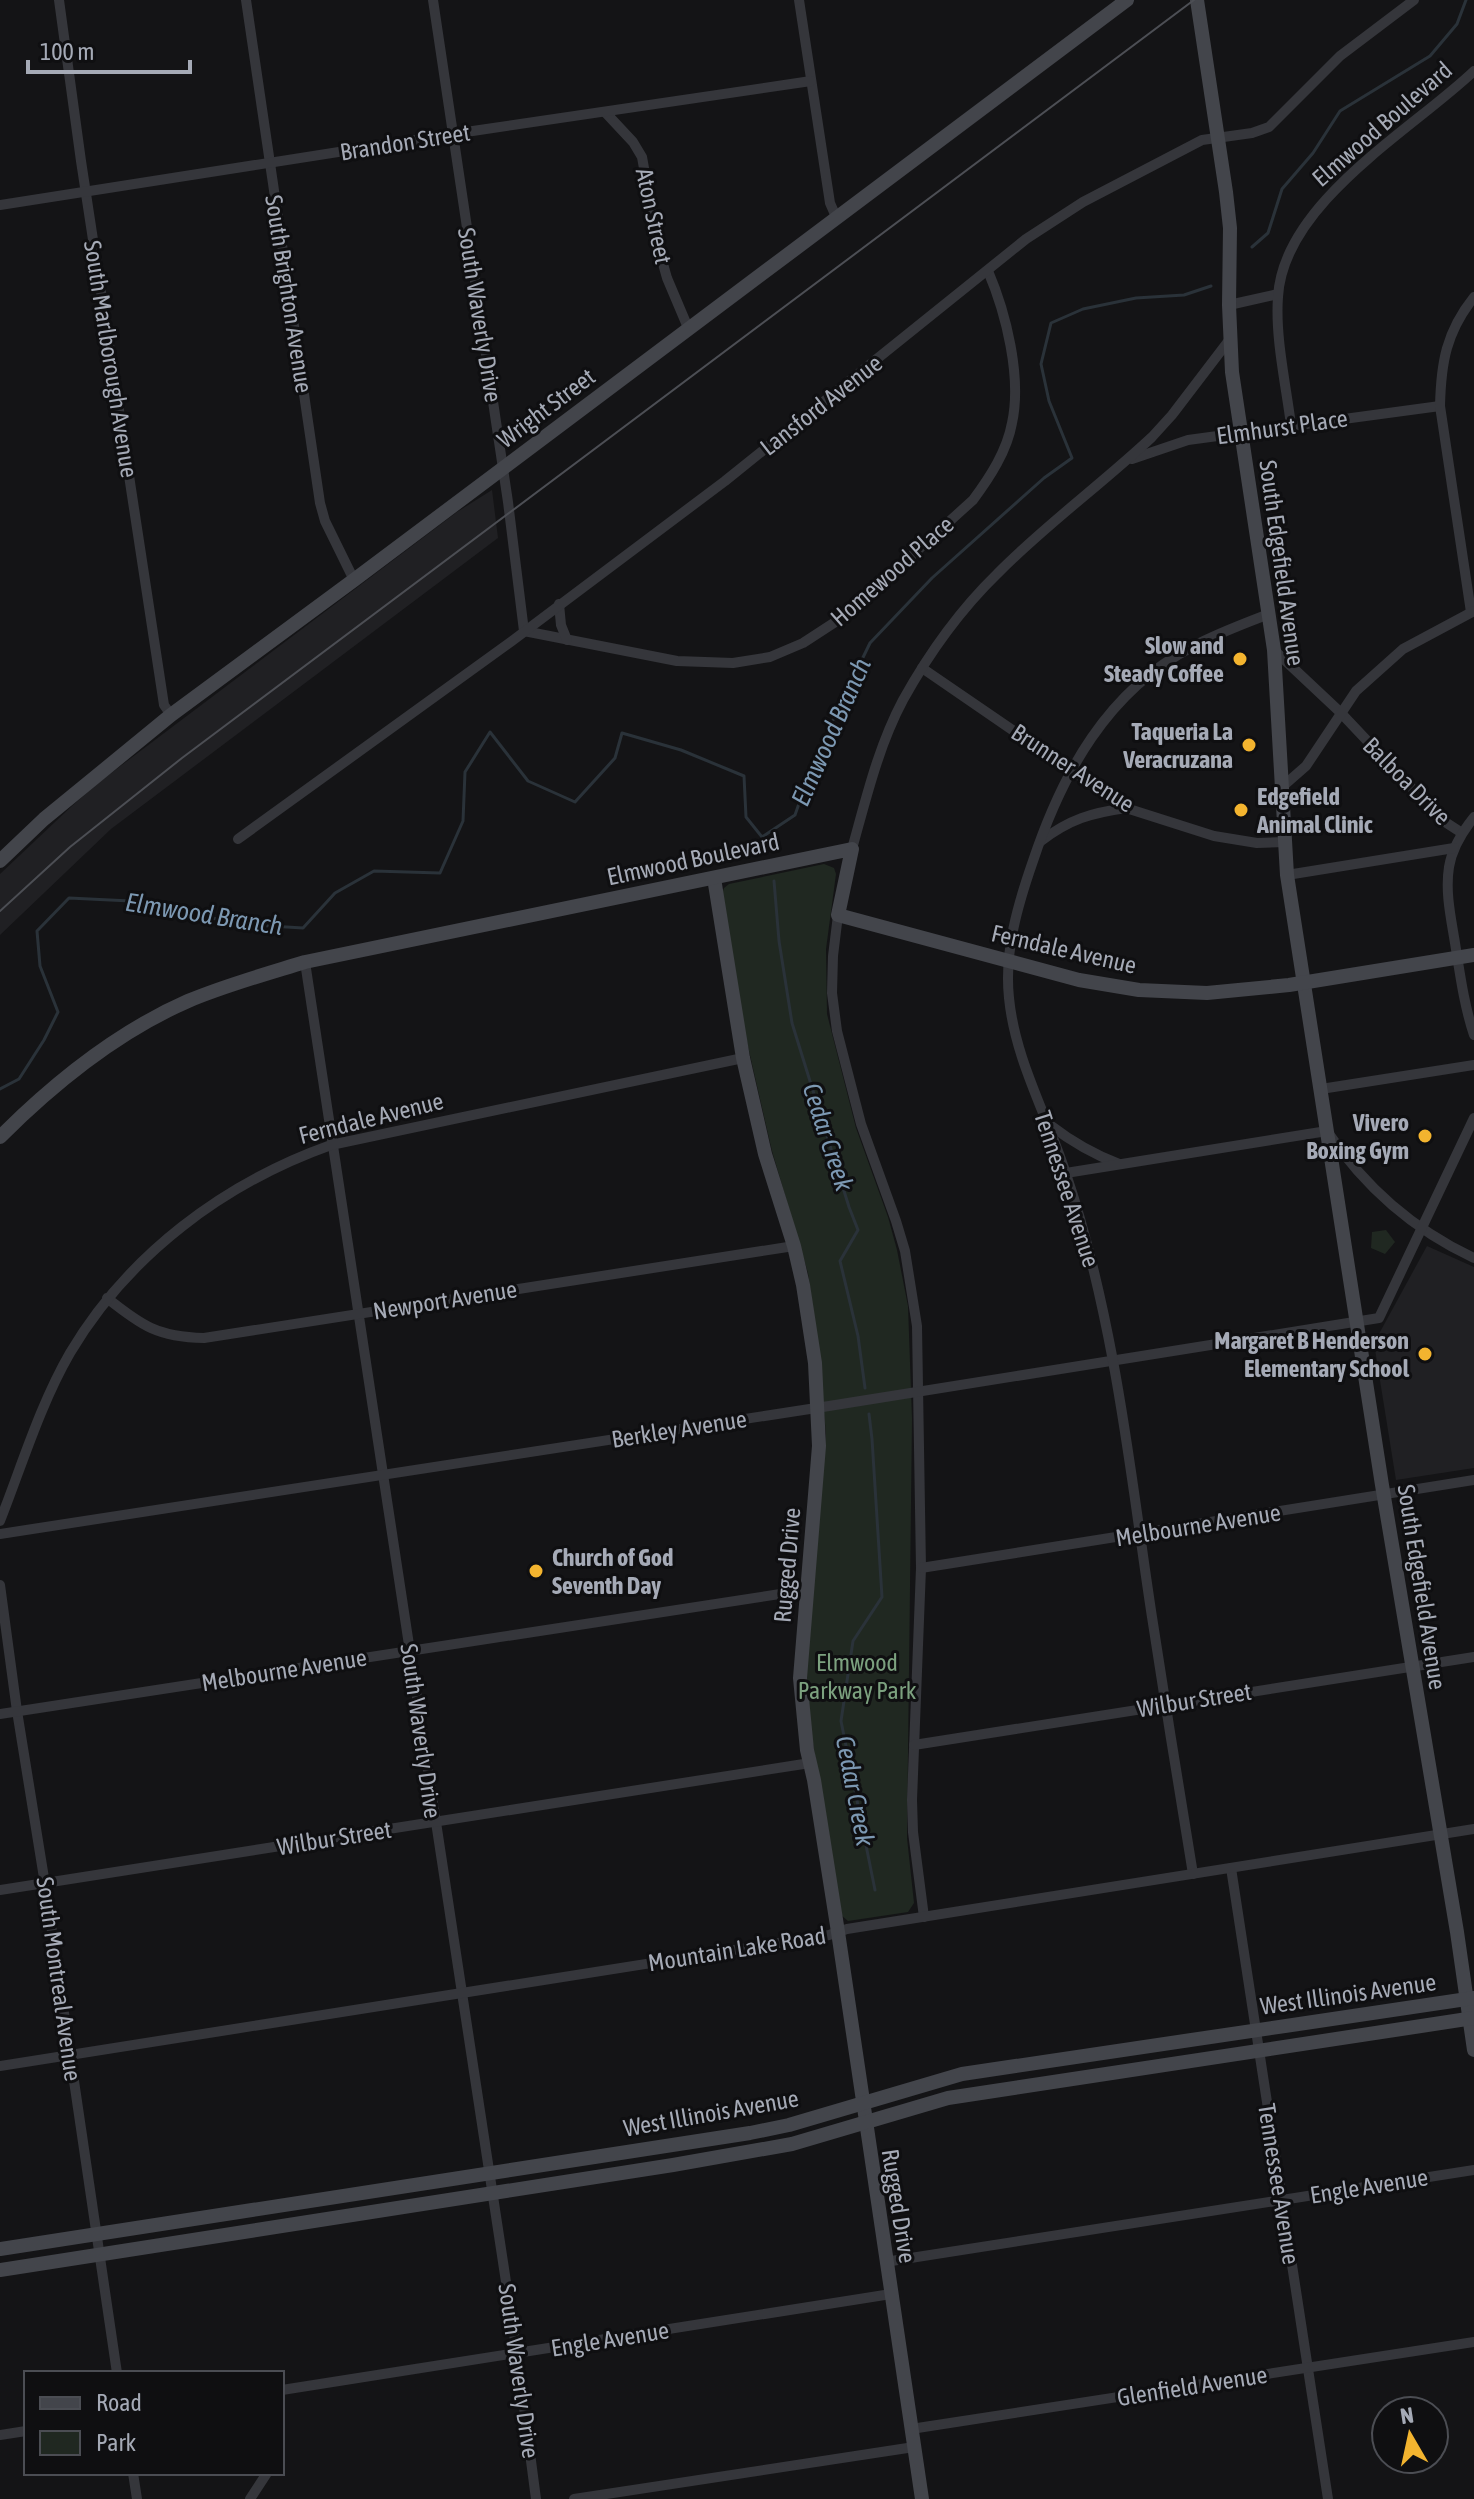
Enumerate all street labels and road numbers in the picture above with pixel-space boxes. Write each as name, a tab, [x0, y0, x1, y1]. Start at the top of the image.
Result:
street label: Elmwood Boulevard	[1307, 56, 1457, 192]
street label: Brandon Street	[338, 118, 472, 166]
street label: Aton Street	[631, 166, 677, 266]
street label: South Brighton Avenue	[260, 193, 318, 395]
street label: South Waverly Drive	[453, 226, 507, 404]
street label: South Marlborough Avenue	[79, 238, 143, 480]
street label: Lansford Avenue	[755, 349, 887, 461]
street label: Wright Street	[492, 363, 600, 453]
street label: Elmhurst Place	[1215, 404, 1349, 450]
street label: South Edgefield Avenue	[1254, 458, 1310, 668]
street label: Homewood Place	[825, 510, 959, 632]
street label: Brunner Avenue	[1007, 718, 1139, 818]
street label: Balboa Drive	[1358, 732, 1456, 830]
street label: Elmwood Boulevard	[604, 828, 782, 890]
street label: Ferndale Avenue	[989, 919, 1139, 979]
street label: Ferndale Avenue	[296, 1087, 446, 1149]
street label: Tennessee Avenue	[1029, 1108, 1105, 1270]
street label: Newport Avenue	[371, 1275, 519, 1325]
street label: Berkley Avenue	[610, 1405, 748, 1453]
street label: South Edgefield Avenue	[1392, 1482, 1452, 1692]
street label: Melbourne Avenue	[1113, 1499, 1283, 1551]
street label: Rugged Drive	[769, 1506, 805, 1624]
street label: South Waverly Drive	[395, 1642, 447, 1820]
street label: Melbourne Avenue	[199, 1644, 369, 1696]
street label: Wilbur Street	[1135, 1678, 1253, 1722]
street label: Wilbur Street	[275, 1816, 393, 1860]
street label: South Montreal Avenue	[31, 1875, 87, 2083]
street label: Mountain Lake Road	[646, 1922, 828, 1976]
street label: West Illinois Avenue	[1258, 1968, 1438, 2020]
street label: West Illinois Avenue	[621, 2084, 801, 2142]
street label: Tennessee Avenue	[1253, 2102, 1305, 2266]
street label: Rugged Drive	[877, 2147, 921, 2265]
street label: Engle Avenue	[1308, 2163, 1430, 2209]
street label: South Waverly Drive	[493, 2282, 545, 2460]
street label: Engle Avenue	[549, 2316, 671, 2362]
street label: Glenfield Avenue	[1115, 2361, 1269, 2411]

